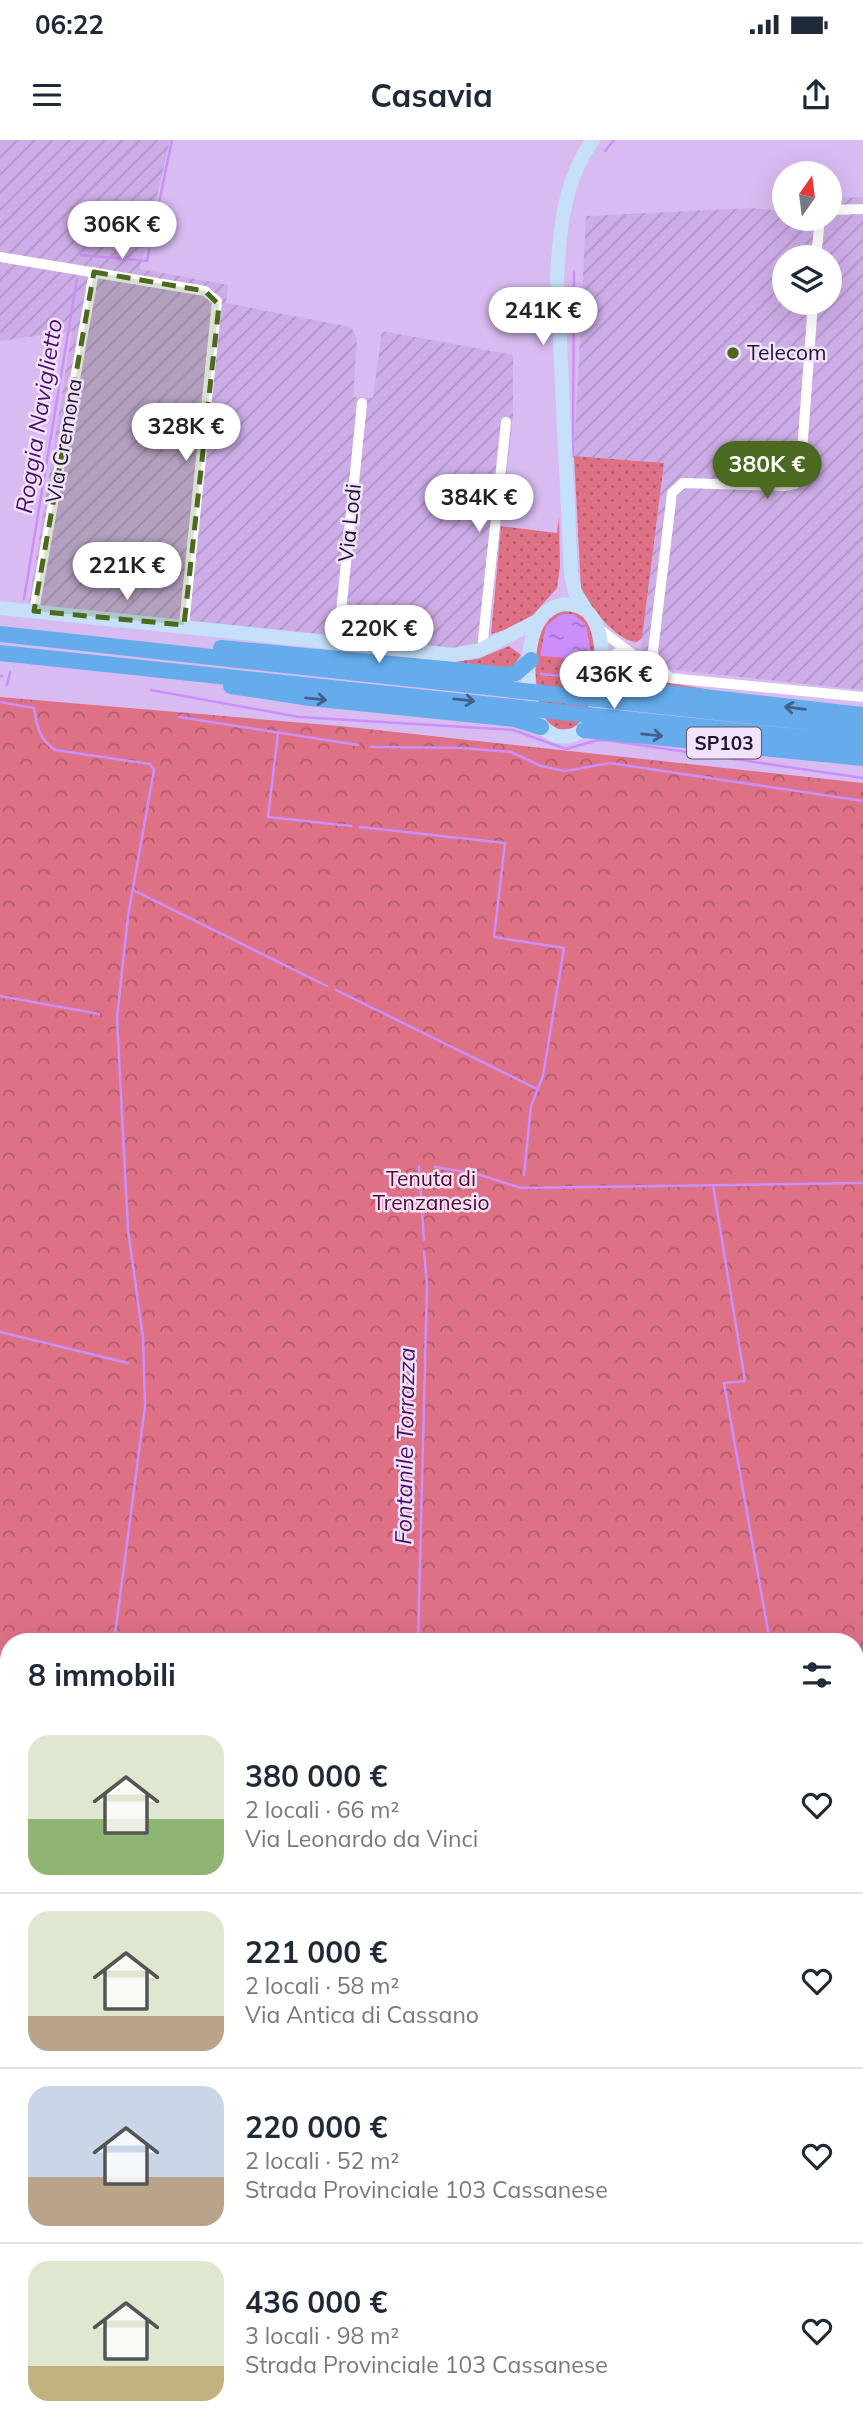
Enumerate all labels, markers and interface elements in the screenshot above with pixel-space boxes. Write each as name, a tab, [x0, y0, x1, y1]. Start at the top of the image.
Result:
text: 06:22	[35, 8, 104, 41]
text: Casavia	[370, 75, 493, 115]
icon: menu	[28, 76, 66, 114]
icon: share	[797, 76, 835, 114]
north arrow	[772, 161, 842, 231]
map controls	[772, 161, 842, 315]
pin: 306K €	[65, 201, 179, 261]
text: 306K €	[84, 209, 160, 238]
button: layers	[772, 245, 842, 315]
pin: 241K €	[486, 288, 600, 347]
text: 241K €	[505, 295, 581, 324]
water label: Roggia Naviglietto	[9, 317, 68, 515]
place label: Telecom	[747, 339, 827, 365]
marker: Telecom	[725, 345, 741, 361]
street label: Via Cremona	[39, 376, 87, 505]
pin: 328K €	[129, 404, 243, 463]
text: 328K €	[148, 411, 224, 440]
pin: 380K €	[710, 442, 824, 501]
text: 380K €	[729, 449, 805, 478]
pin: 384K €	[422, 474, 536, 534]
street label: Via Lodi	[332, 482, 366, 563]
text: 384K €	[441, 482, 517, 511]
pin: 221K €	[70, 542, 184, 602]
text: 221K €	[89, 550, 165, 579]
pin: 220K €	[322, 606, 436, 665]
text: 220K €	[341, 613, 417, 642]
pin: 436K €	[557, 652, 671, 711]
text: 436K €	[576, 659, 652, 688]
one-way arrow	[305, 692, 327, 705]
one-way arrow	[453, 694, 475, 707]
one-way arrow	[784, 701, 807, 714]
road number: SP103	[687, 728, 761, 758]
one-way arrow	[640, 729, 663, 742]
park label: Tenuta di Trenzanesio	[373, 1165, 489, 1215]
water label: Fontanile Torrazza	[388, 1347, 421, 1545]
text: 8 immobili	[28, 1656, 176, 1694]
icon: filters	[798, 1656, 836, 1694]
text: 380 000 €	[245, 1757, 387, 1795]
icon: home	[84, 1763, 168, 1847]
icon: heart	[798, 1786, 836, 1824]
text: 2 locali · 66 m²	[245, 1795, 399, 1824]
text: Via Leonardo da Vinci	[245, 1824, 478, 1853]
text: 221 000 €	[245, 1933, 387, 1971]
icon: home	[84, 1939, 168, 2023]
icon: heart	[798, 1962, 836, 2000]
text: 2 locali · 58 m²	[245, 1971, 399, 2000]
text: Via Antica di Cassano	[245, 2000, 479, 2029]
text: 220 000 €	[245, 2108, 387, 2146]
icon: home	[84, 2114, 168, 2198]
icon: heart	[798, 2137, 836, 2175]
text: 2 locali · 52 m²	[245, 2146, 399, 2175]
text: Strada Provinciale 103 Cassanese	[245, 2175, 608, 2204]
text: 436 000 €	[245, 2283, 387, 2321]
icon: home	[84, 2289, 168, 2373]
icon: heart	[798, 2312, 836, 2350]
text: 3 locali · 98 m²	[245, 2321, 399, 2350]
text: Strada Provinciale 103 Cassanese	[245, 2350, 608, 2379]

